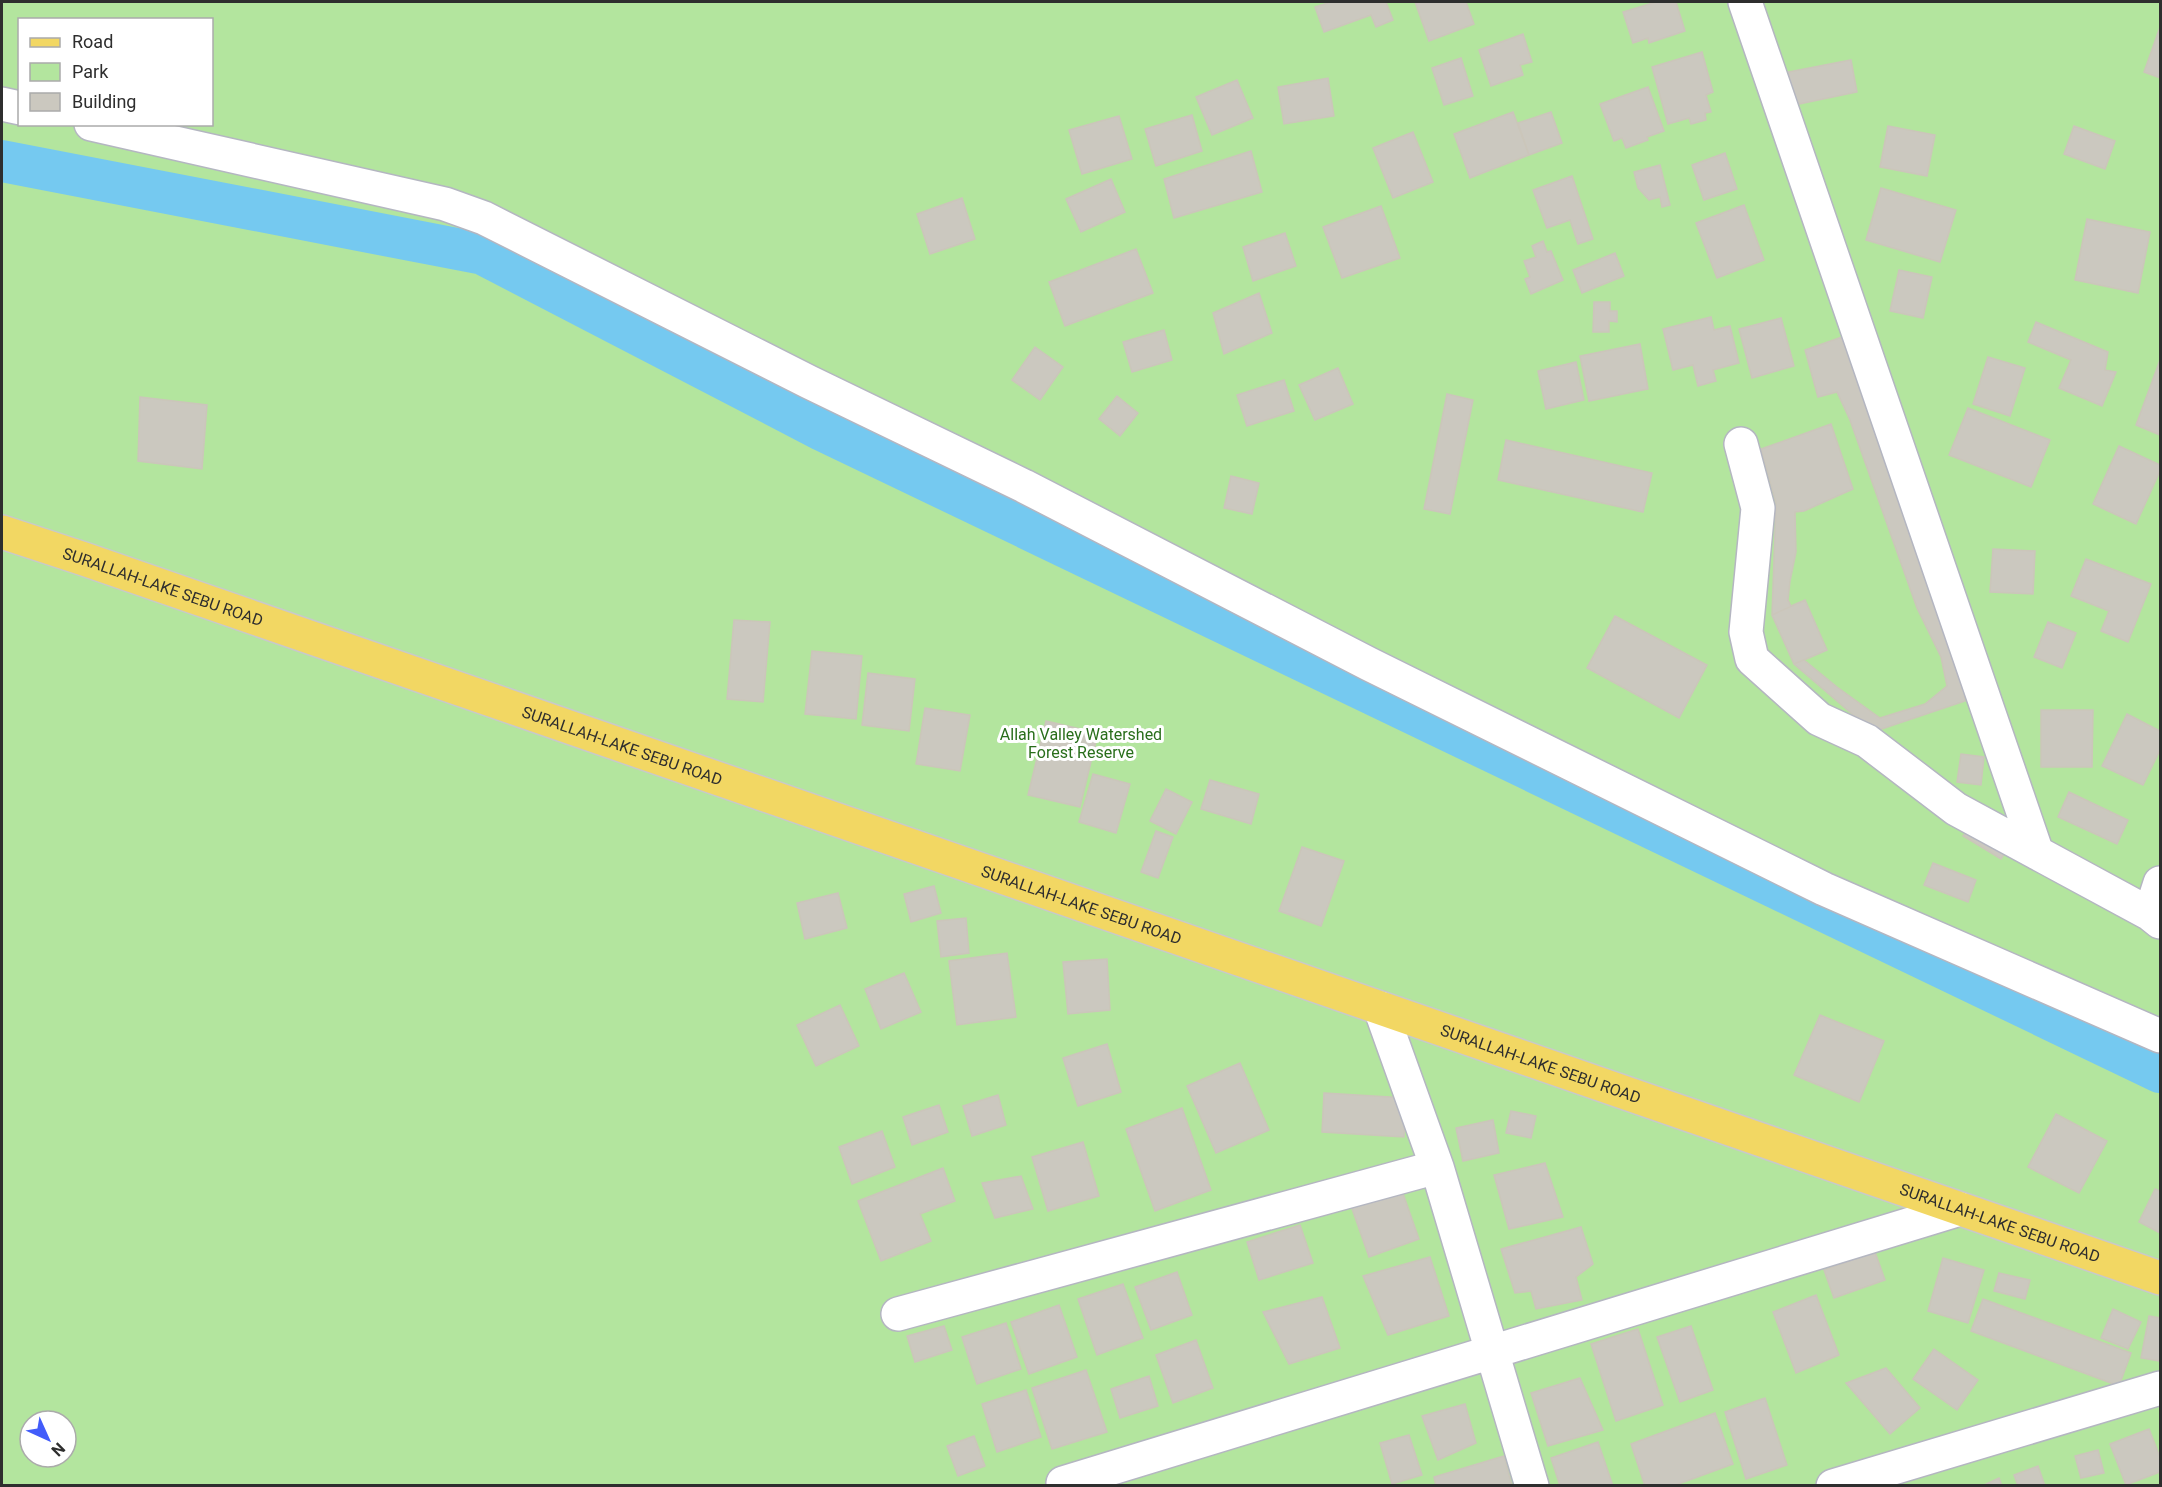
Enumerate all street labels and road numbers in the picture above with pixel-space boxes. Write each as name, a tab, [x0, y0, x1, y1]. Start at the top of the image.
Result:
street label: SURALLAH-LAKE SEBU ROAD	[60, 544, 266, 630]
street label: SURALLAH-LAKE SEBU ROAD	[519, 702, 725, 789]
street label: SURALLAH-LAKE SEBU ROAD	[979, 862, 1184, 948]
street label: SURALLAH-LAKE SEBU ROAD	[1438, 1021, 1643, 1107]
street label: SURALLAH-LAKE SEBU ROAD	[1897, 1180, 2103, 1267]

